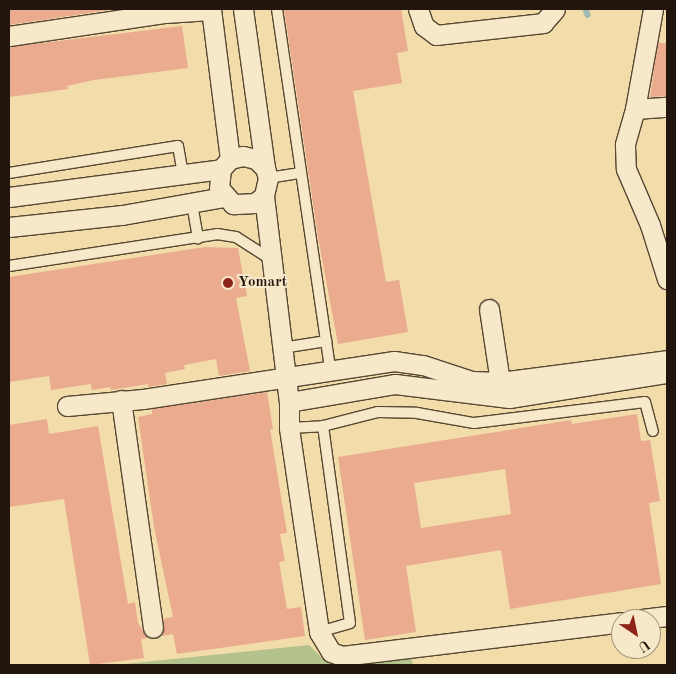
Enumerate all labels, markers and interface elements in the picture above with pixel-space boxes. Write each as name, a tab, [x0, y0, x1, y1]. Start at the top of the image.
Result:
place label: Yomart	[238, 274, 287, 292]
marker: Yomart	[222, 277, 234, 289]
north arrow	[611, 609, 661, 659]
text: U	[635, 637, 652, 655]

